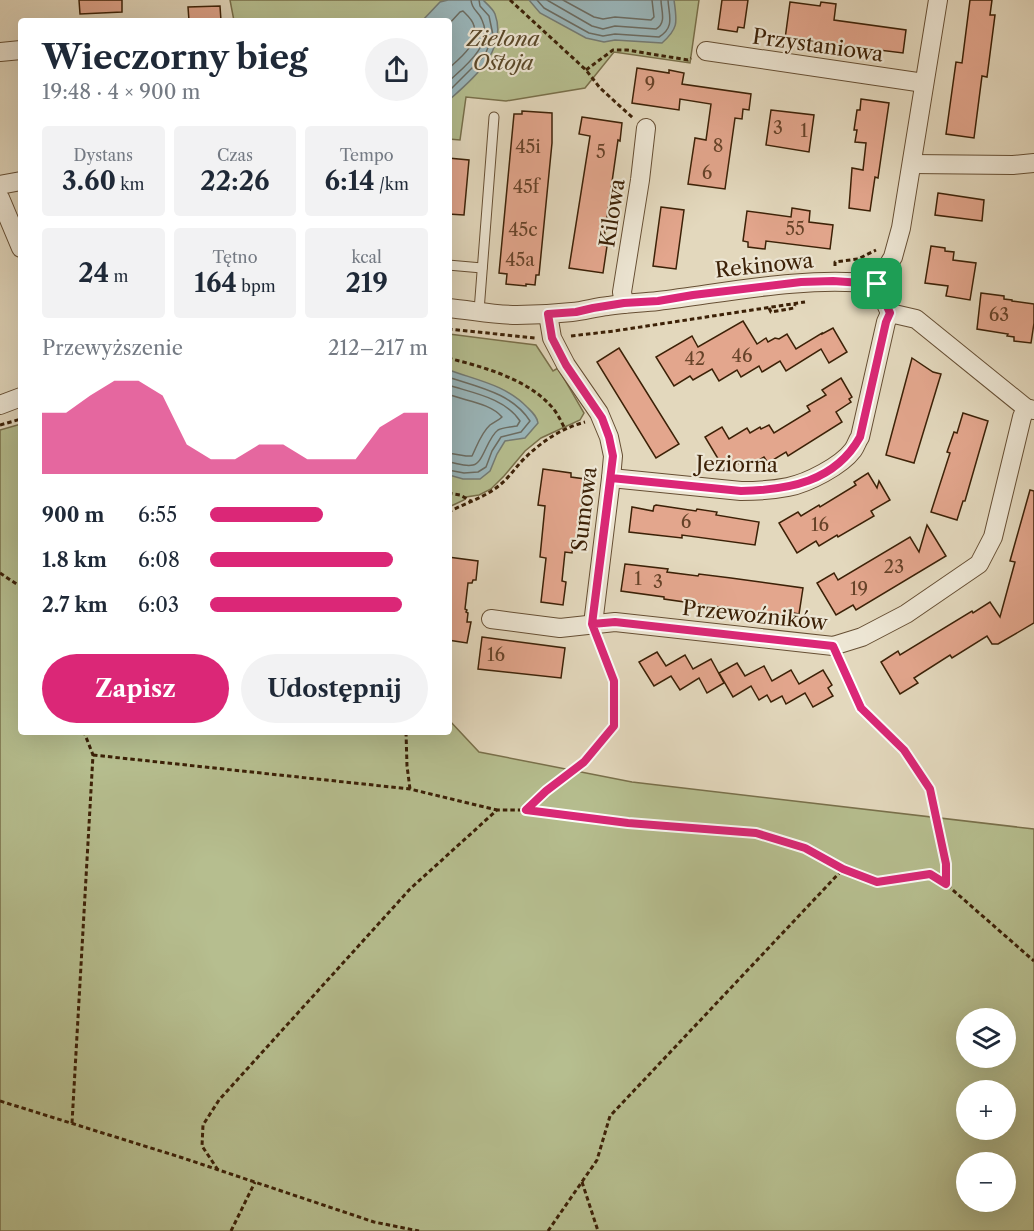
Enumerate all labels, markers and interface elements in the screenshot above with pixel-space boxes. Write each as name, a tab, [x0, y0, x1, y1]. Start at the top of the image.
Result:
street label: Przystaniowa	[751, 23, 886, 67]
park label: Zielona Ostoja	[465, 26, 540, 75]
text: Wieczorny bieg	[42, 37, 308, 78]
button: share	[365, 38, 428, 101]
house number: 9	[645, 73, 655, 95]
text: 19:48 · 4 × 900 m	[42, 80, 200, 104]
house number: 3	[773, 117, 783, 139]
house number: 1	[800, 120, 808, 142]
house number: 8	[713, 135, 723, 157]
house number: 45i	[515, 136, 541, 158]
house number: 5	[596, 141, 606, 163]
text: Dystans	[74, 145, 133, 165]
text: Czas	[217, 145, 253, 165]
text: Tempo	[340, 145, 394, 165]
house number: 6	[702, 162, 712, 184]
text: 3.60	[62, 165, 116, 197]
text: 22:26	[200, 165, 270, 197]
text: 6:14	[324, 165, 375, 197]
text: km	[116, 174, 145, 194]
text: /km	[375, 174, 409, 194]
house number: 45f	[513, 176, 542, 198]
street label: Kilowa	[594, 176, 630, 249]
house number: 55	[785, 218, 805, 240]
house number: 45c	[508, 219, 538, 241]
text: Tętno	[213, 247, 257, 267]
text: kcal	[352, 247, 382, 267]
street label: Rekinowa	[714, 247, 815, 283]
house number: 45a	[505, 249, 535, 271]
text: 24	[78, 257, 109, 289]
pin	[851, 258, 902, 309]
text: m	[109, 266, 128, 286]
text: 164	[194, 267, 237, 299]
text: 219	[345, 267, 388, 299]
icon: arrive	[860, 267, 893, 300]
text: bpm	[237, 276, 276, 296]
house number: 63	[989, 304, 1009, 326]
text: Przewyższenie	[42, 336, 183, 360]
text: 212–217 m	[328, 336, 428, 360]
house number: 46	[732, 345, 752, 367]
house number: 42	[685, 348, 705, 370]
street label: Jeziorna	[693, 451, 779, 477]
street label: Sumowa	[566, 464, 602, 553]
text: 900 m	[42, 503, 104, 527]
text: 6:55	[138, 503, 177, 527]
house number: 6	[681, 511, 691, 533]
house number: 16	[811, 514, 829, 536]
text: 1.8 km	[42, 548, 107, 572]
text: 6:08	[138, 548, 180, 572]
house number: 23	[884, 556, 904, 578]
house number: 1	[634, 568, 642, 590]
house number: 3	[653, 571, 663, 593]
house number: 19	[850, 578, 868, 600]
text: 2.7 km	[42, 593, 108, 617]
text: 6:03	[138, 593, 179, 617]
street label: Przewoźników	[681, 595, 830, 635]
house number: 16	[487, 644, 505, 666]
button: Zapisz	[42, 654, 229, 723]
button: Udostępnij	[241, 654, 428, 723]
map controls	[956, 1008, 1016, 1212]
button: layers	[956, 1008, 1016, 1068]
button: +	[956, 1080, 1016, 1140]
button: −	[956, 1152, 1016, 1212]

